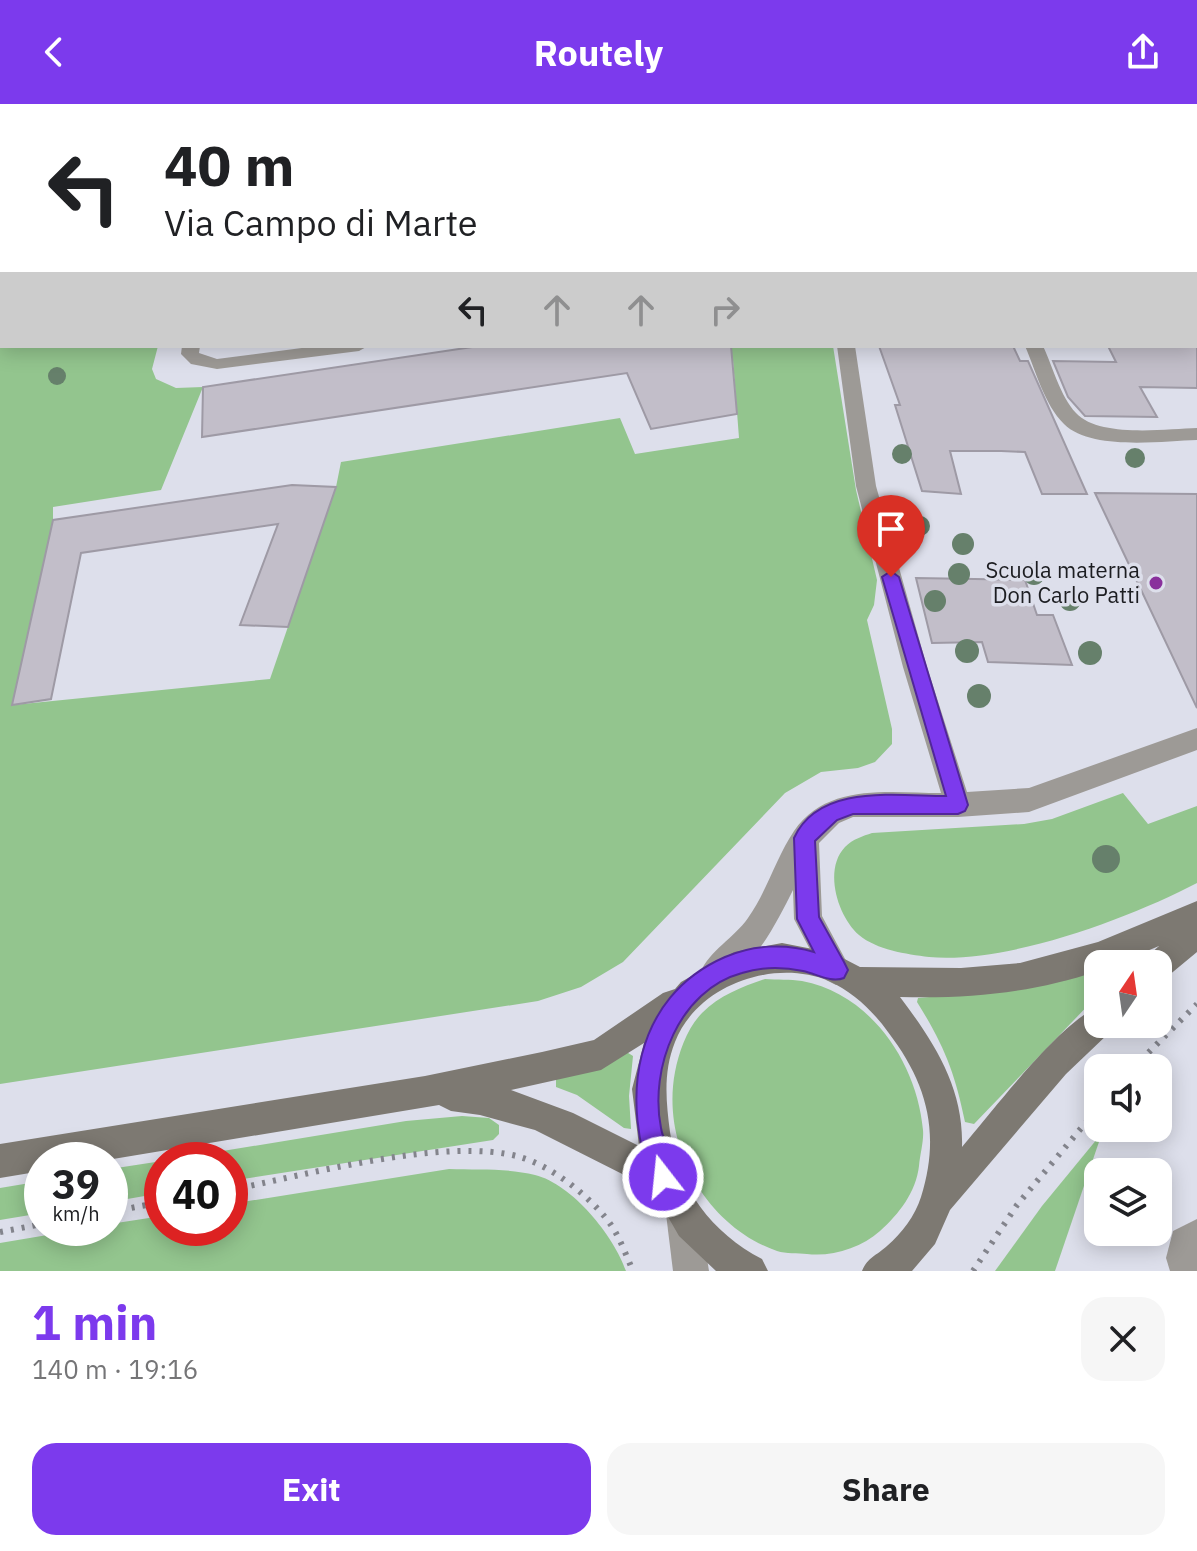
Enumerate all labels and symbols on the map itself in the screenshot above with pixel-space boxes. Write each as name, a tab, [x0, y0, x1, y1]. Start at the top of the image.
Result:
pin	[857, 495, 925, 577]
place label: Scuola materna Don Carlo Patti	[985, 555, 1140, 609]
marker: Scuola materna Don Carlo Patti	[1147, 574, 1165, 592]
north arrow	[1084, 950, 1172, 1038]
position arrow	[621, 1135, 705, 1219]
speed limit sign: 40	[144, 1142, 248, 1246]

